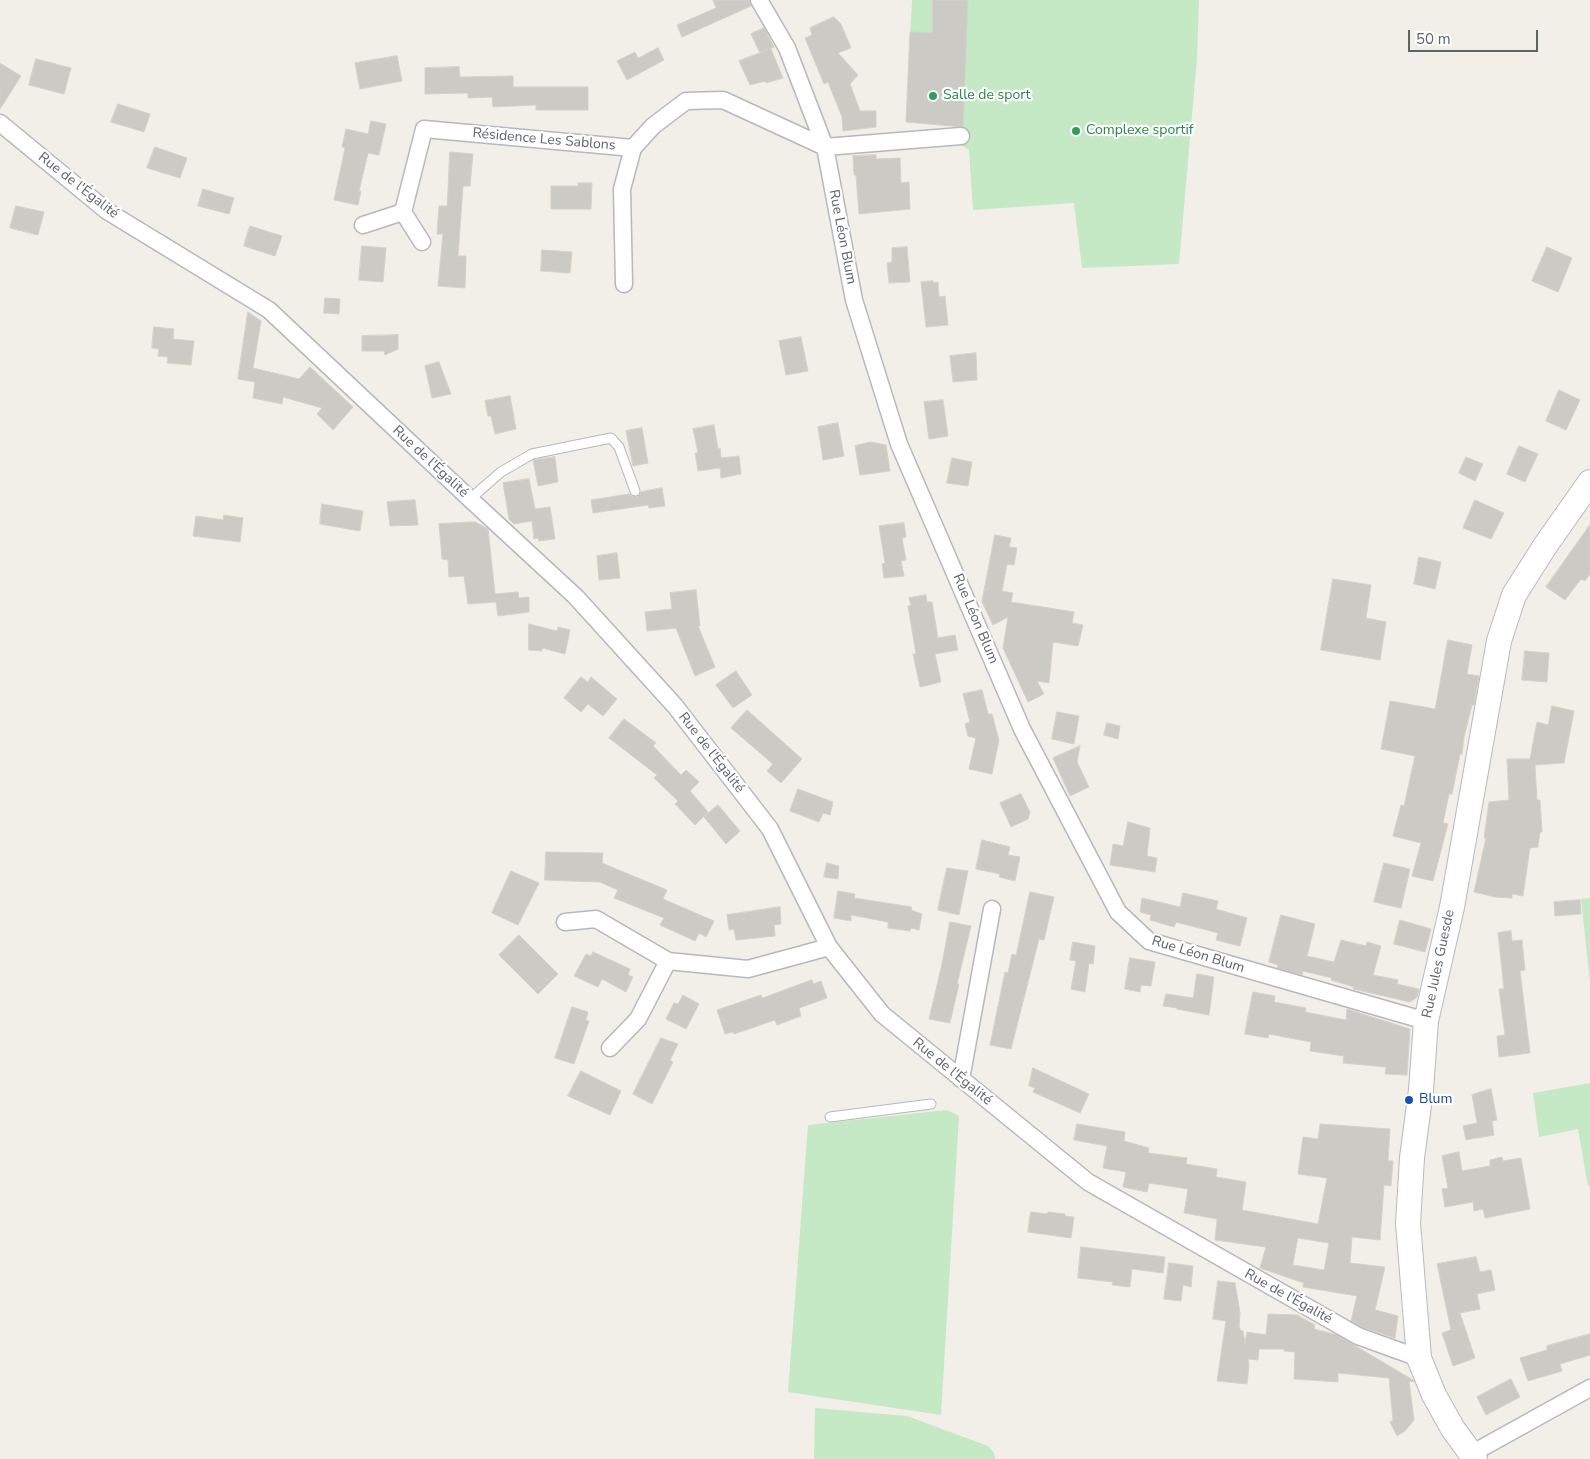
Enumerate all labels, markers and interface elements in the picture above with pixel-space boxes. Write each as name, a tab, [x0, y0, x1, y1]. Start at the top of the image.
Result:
scale bar	[1410, 20, 1540, 52]
text: 50 m	[1416, 29, 1451, 49]
place label: Salle de sport	[943, 88, 1030, 104]
marker: Salle de sport	[927, 90, 939, 102]
place label: Complexe sportif	[1086, 123, 1193, 139]
street label: Résidence Les Sablons	[472, 125, 616, 155]
marker: Complexe sportif	[1070, 125, 1082, 137]
street label: Rue de l'Égalité	[34, 149, 122, 223]
street label: Rue Léon Blum	[825, 188, 859, 286]
street label: Rue de l'Égalité	[389, 423, 471, 501]
street label: Rue Léon Blum	[949, 572, 1001, 666]
street label: Rue de l'Égalité	[674, 709, 748, 797]
street label: Rue Jules Guesde	[1419, 908, 1459, 1020]
street label: Rue Léon Blum	[1150, 933, 1246, 977]
street label: Rue de l'Égalité	[909, 1035, 995, 1109]
place label: Blum	[1419, 1092, 1452, 1108]
marker: Blum	[1403, 1094, 1415, 1106]
street label: Rue de l'Égalité	[1241, 1266, 1335, 1328]

